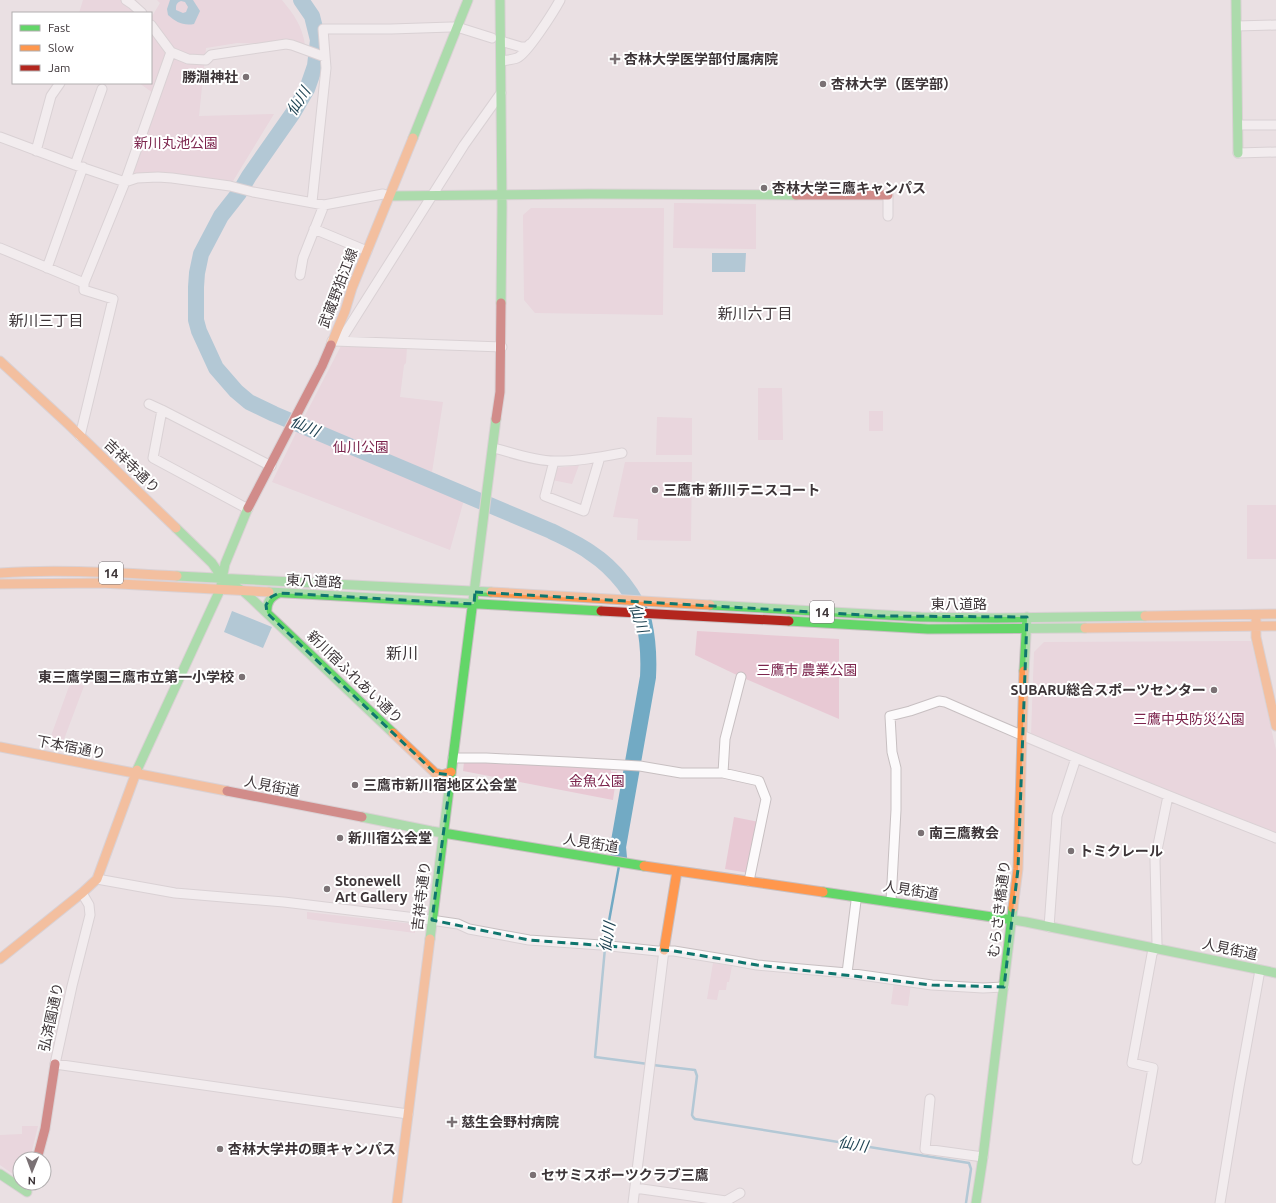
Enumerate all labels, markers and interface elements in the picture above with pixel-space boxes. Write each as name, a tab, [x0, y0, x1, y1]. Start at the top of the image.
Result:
legend	[12, 12, 152, 84]
text: Fast	[48, 21, 70, 34]
text: Slow	[48, 41, 74, 54]
place label: 杏林大学医学部付属病院	[624, 51, 778, 67]
marker: 杏林大学医学部付属病院	[609, 53, 621, 65]
text: Jam	[48, 61, 70, 74]
place label: 勝淵神社	[182, 69, 238, 85]
marker: 勝淵神社	[241, 72, 251, 82]
place label: 杏林大学（医学部）	[831, 76, 957, 92]
marker: 杏林大学（医学部）	[818, 79, 828, 89]
water label: 仙川	[283, 82, 314, 118]
park label: 新川丸池公園	[134, 135, 218, 151]
place label: 杏林大学三鷹キャンパス	[772, 180, 926, 196]
marker: 杏林大学三鷹キャンパス	[759, 183, 769, 193]
street label: 武蔵野狛江線	[315, 246, 361, 330]
district label: 新川六丁目	[717, 305, 793, 322]
district label: 新川三丁目	[8, 312, 84, 329]
water label: 仙川	[288, 412, 324, 440]
street label: 吉祥寺通り	[101, 436, 163, 496]
park label: 仙川公園	[333, 439, 389, 455]
place label: 三鷹市 新川テニスコート	[663, 482, 820, 498]
marker: 三鷹市 新川テニスコート	[650, 485, 660, 495]
road number: 14	[99, 562, 123, 584]
street label: 東八道路	[286, 572, 342, 590]
street label: 東八道路	[931, 596, 987, 612]
water label: 仙川	[626, 601, 653, 637]
road number: 14	[810, 601, 834, 623]
street label: 新川宿ふれあい通り	[304, 627, 406, 727]
district label: 新川	[386, 644, 418, 662]
park label: 三鷹市 農業公園	[756, 662, 858, 678]
place label: 東三鷹学園三鷹市立第一小学校	[38, 669, 234, 685]
marker: 東三鷹学園三鷹市立第一小学校	[237, 672, 247, 682]
place label: SUBARU総合スポーツセンター	[1011, 682, 1206, 698]
marker: SUBARU総合スポーツセンター	[1209, 685, 1219, 695]
park label: 三鷹中央防災公園	[1133, 711, 1245, 727]
street label: 下本宿通り	[35, 732, 107, 762]
street label: 人見街道	[243, 773, 301, 799]
park label: 金魚公園	[569, 773, 625, 789]
place label: 三鷹市新川宿地区公会堂	[363, 777, 517, 793]
marker: 三鷹市新川宿地区公会堂	[350, 780, 360, 790]
place label: 南三鷹教会	[929, 825, 999, 841]
marker: 南三鷹教会	[916, 828, 926, 838]
place label: 新川宿公会堂	[348, 830, 432, 846]
street label: 人見街道	[562, 831, 620, 855]
marker: 新川宿公会堂	[335, 833, 345, 843]
place label: トミクレール	[1079, 843, 1163, 859]
marker: トミクレール	[1066, 846, 1076, 856]
street label: むらさき橋通り	[985, 859, 1013, 959]
street label: 吉祥寺通り	[409, 860, 433, 932]
place label: Stonewell Art Gallery	[335, 873, 408, 905]
street label: 人見街道	[882, 878, 940, 902]
marker: Stonewell Art Gallery	[322, 884, 332, 894]
water label: 仙川	[596, 919, 618, 953]
street label: 人見街道	[1201, 935, 1259, 963]
street label: 弘済園通り	[36, 981, 66, 1053]
place label: 慈生会野村病院	[461, 1114, 559, 1130]
marker: 慈生会野村病院	[446, 1116, 458, 1128]
water label: 仙川	[837, 1133, 871, 1155]
place label: 杏林大学井の頭キャンパス	[228, 1141, 396, 1157]
marker: 杏林大学井の頭キャンパス	[215, 1144, 225, 1154]
north arrow	[12, 1151, 52, 1191]
place label: セサミスポーツクラブ三鷹	[541, 1167, 709, 1183]
marker: セサミスポーツクラブ三鷹	[528, 1170, 538, 1180]
text: N	[28, 1175, 36, 1187]

